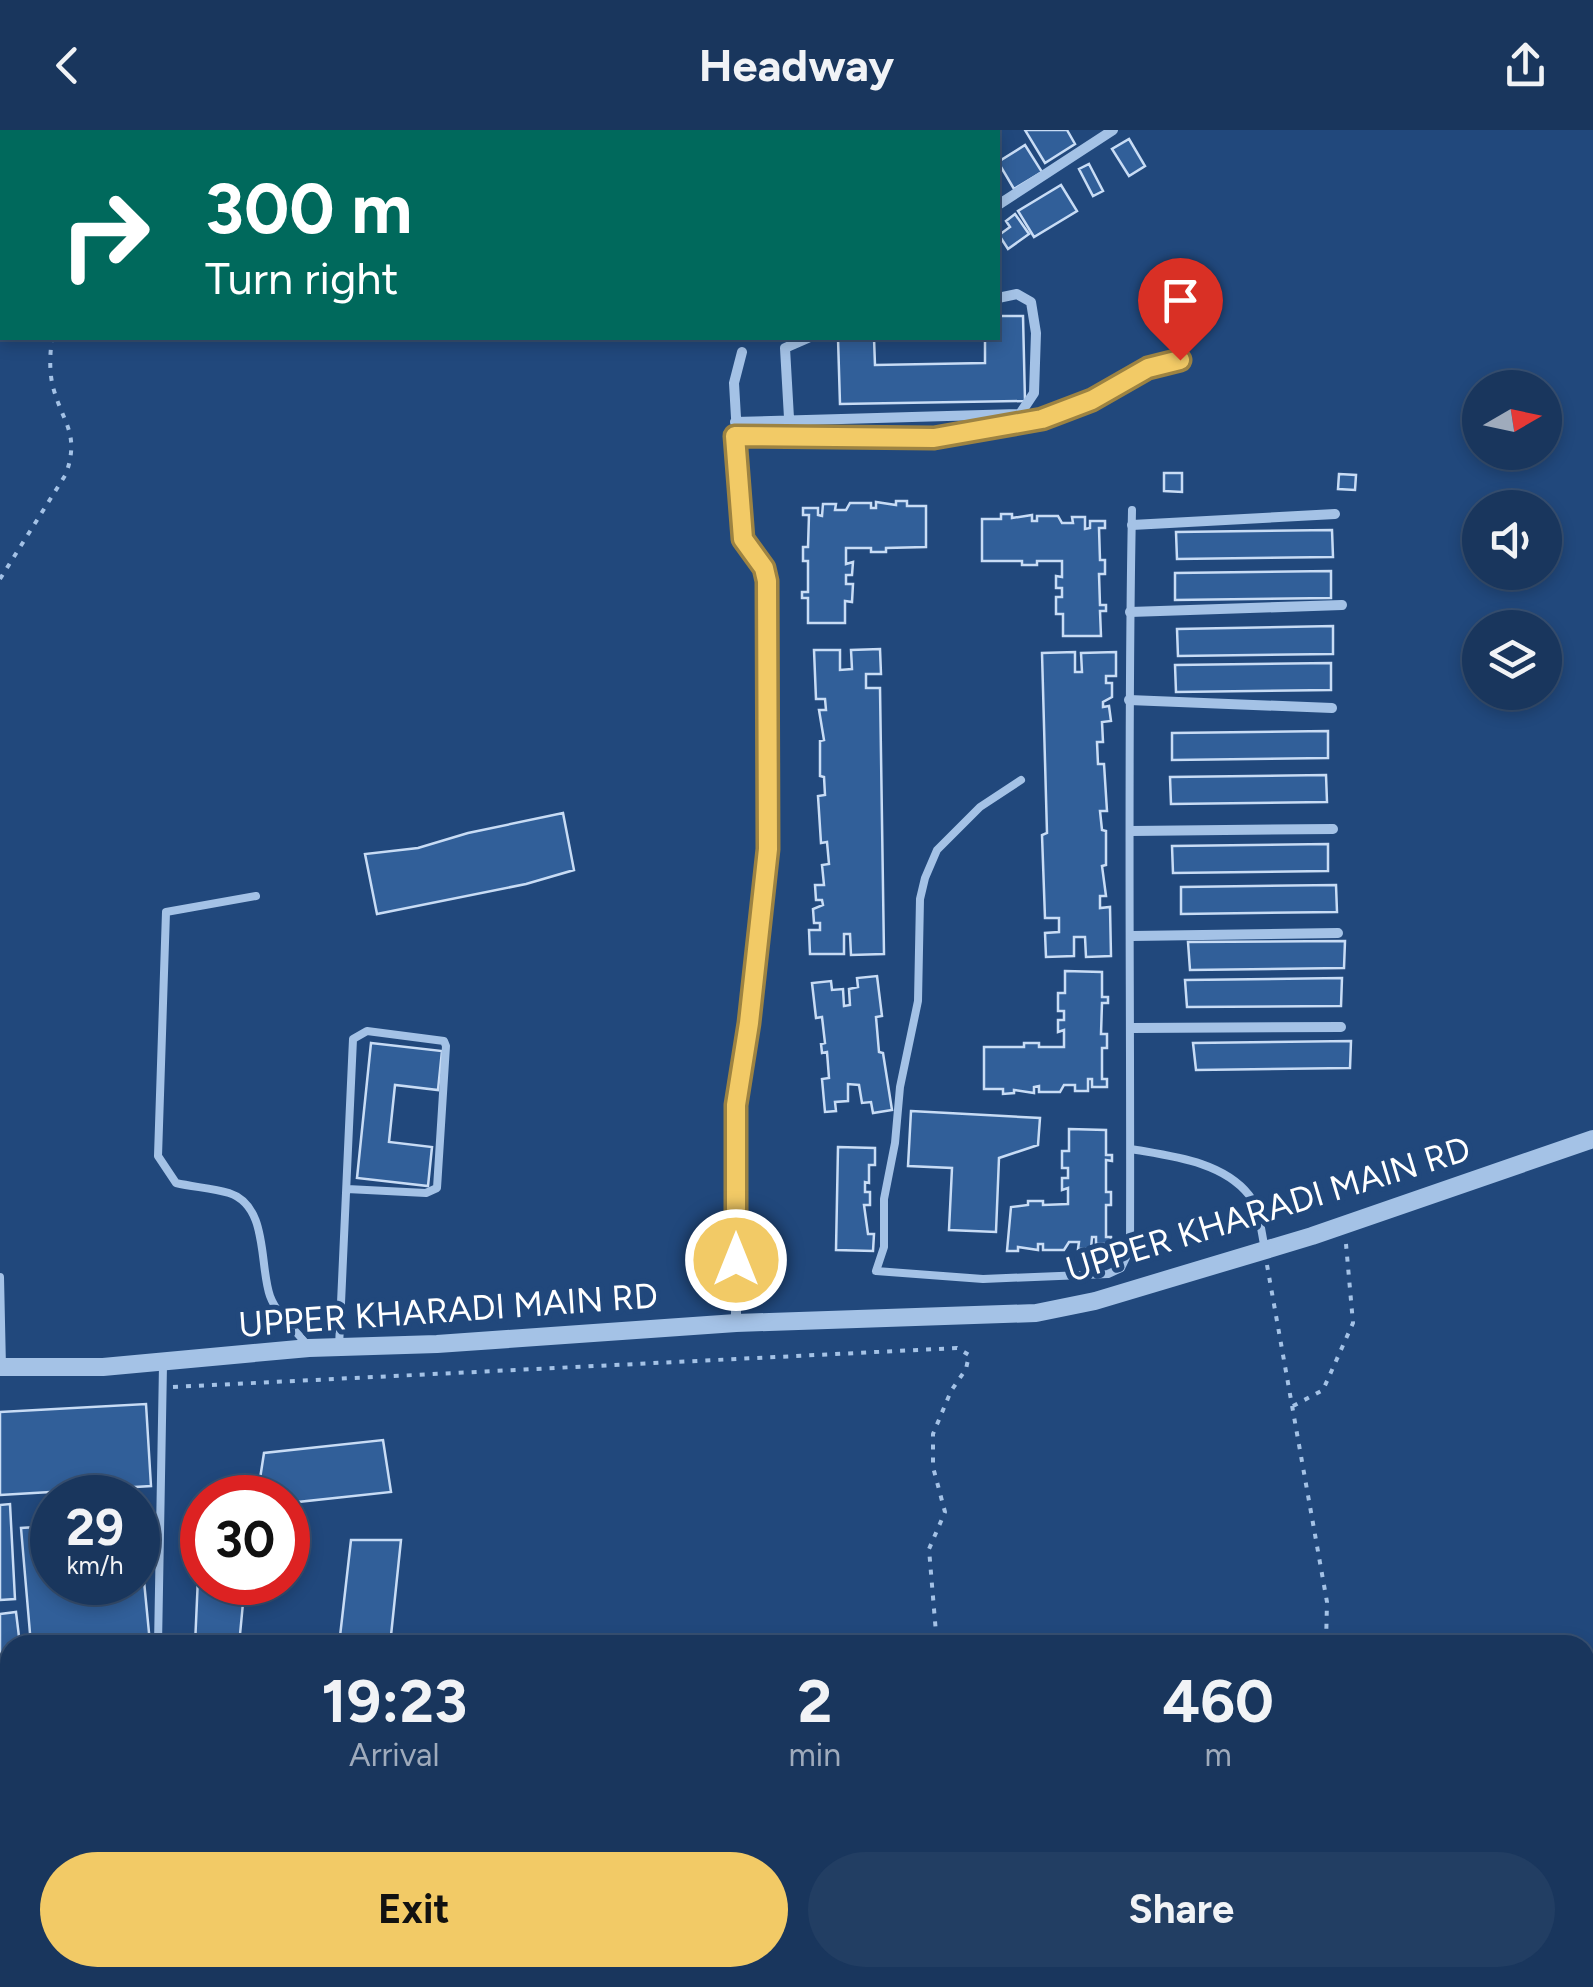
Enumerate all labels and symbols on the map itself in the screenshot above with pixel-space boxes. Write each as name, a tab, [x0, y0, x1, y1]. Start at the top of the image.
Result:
pin	[1138, 258, 1223, 361]
north arrow	[1462, 370, 1562, 470]
street label: UPPER KHARADI MAIN RD	[1061, 1127, 1475, 1291]
position arrow	[684, 1208, 788, 1312]
street label: UPPER KHARADI MAIN RD	[237, 1274, 659, 1346]
speed limit sign: 30	[180, 1475, 310, 1605]

